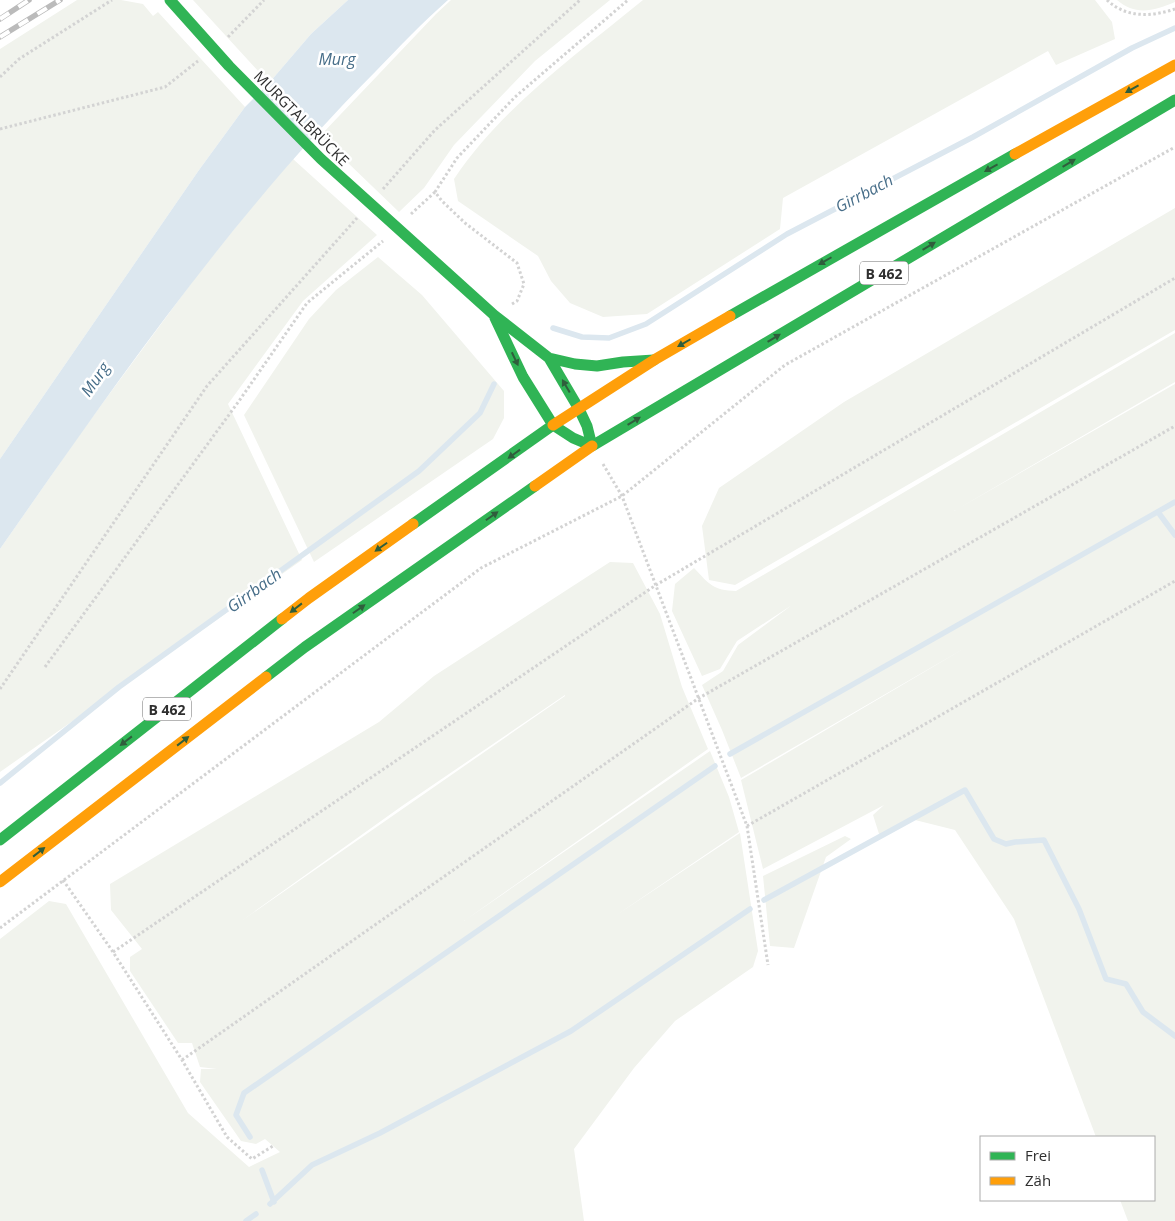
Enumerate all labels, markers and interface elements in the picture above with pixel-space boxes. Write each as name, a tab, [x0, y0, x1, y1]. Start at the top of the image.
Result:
water label: Murg	[318, 48, 356, 70]
street label: MURGTALBRÜCKE	[250, 66, 354, 170]
one-way arrow	[1126, 84, 1139, 93]
one-way arrow	[1062, 159, 1075, 168]
one-way arrow	[983, 164, 998, 172]
water label: Girrbach	[831, 169, 897, 217]
one-way arrow	[922, 242, 935, 251]
one-way arrow	[818, 257, 832, 266]
road number: B 462	[860, 262, 908, 284]
one-way arrow	[767, 334, 781, 343]
one-way arrow	[678, 338, 691, 347]
one-way arrow	[511, 352, 519, 366]
water label: Murg	[75, 357, 115, 401]
one-way arrow	[562, 378, 570, 393]
one-way arrow	[628, 417, 641, 426]
one-way arrow	[508, 448, 521, 459]
one-way arrow	[486, 511, 499, 521]
one-way arrow	[374, 542, 388, 552]
water label: Girrbach	[222, 563, 286, 617]
one-way arrow	[289, 603, 302, 614]
one-way arrow	[353, 604, 366, 614]
road number: B 462	[143, 698, 191, 721]
one-way arrow	[120, 736, 133, 746]
one-way arrow	[176, 736, 190, 746]
one-way arrow	[32, 847, 45, 858]
legend	[980, 1136, 1155, 1201]
text: Frei	[1025, 1145, 1051, 1165]
text: Zäh	[1025, 1170, 1051, 1190]

